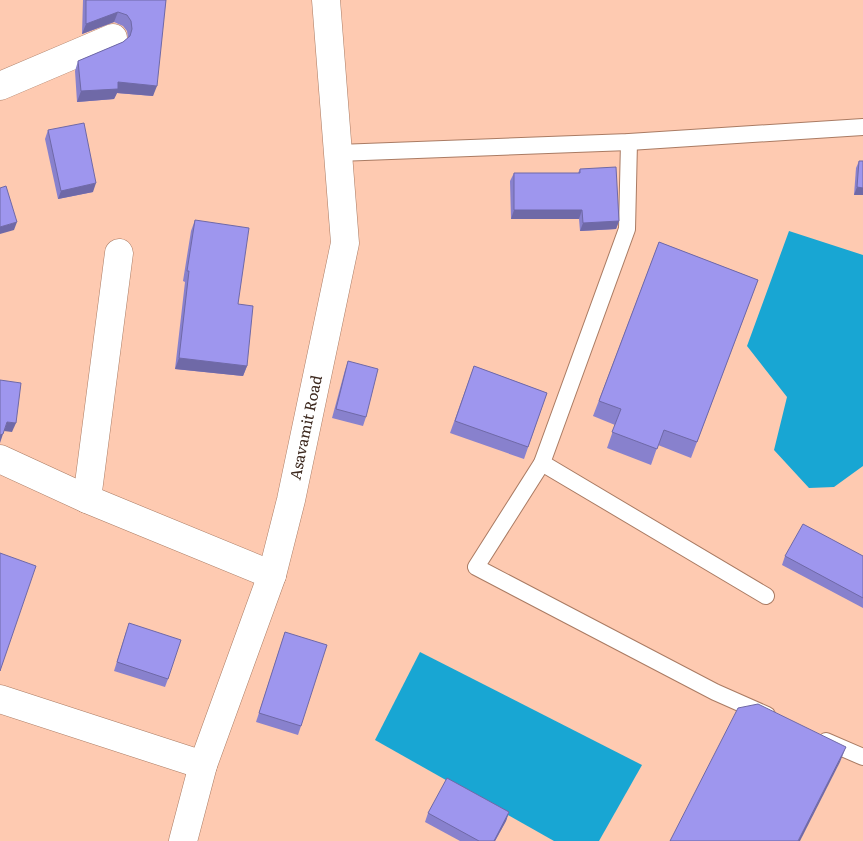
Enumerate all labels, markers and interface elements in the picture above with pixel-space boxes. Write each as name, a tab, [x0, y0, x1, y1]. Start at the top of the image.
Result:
street label: Asavamit Road	[283, 373, 327, 482]

